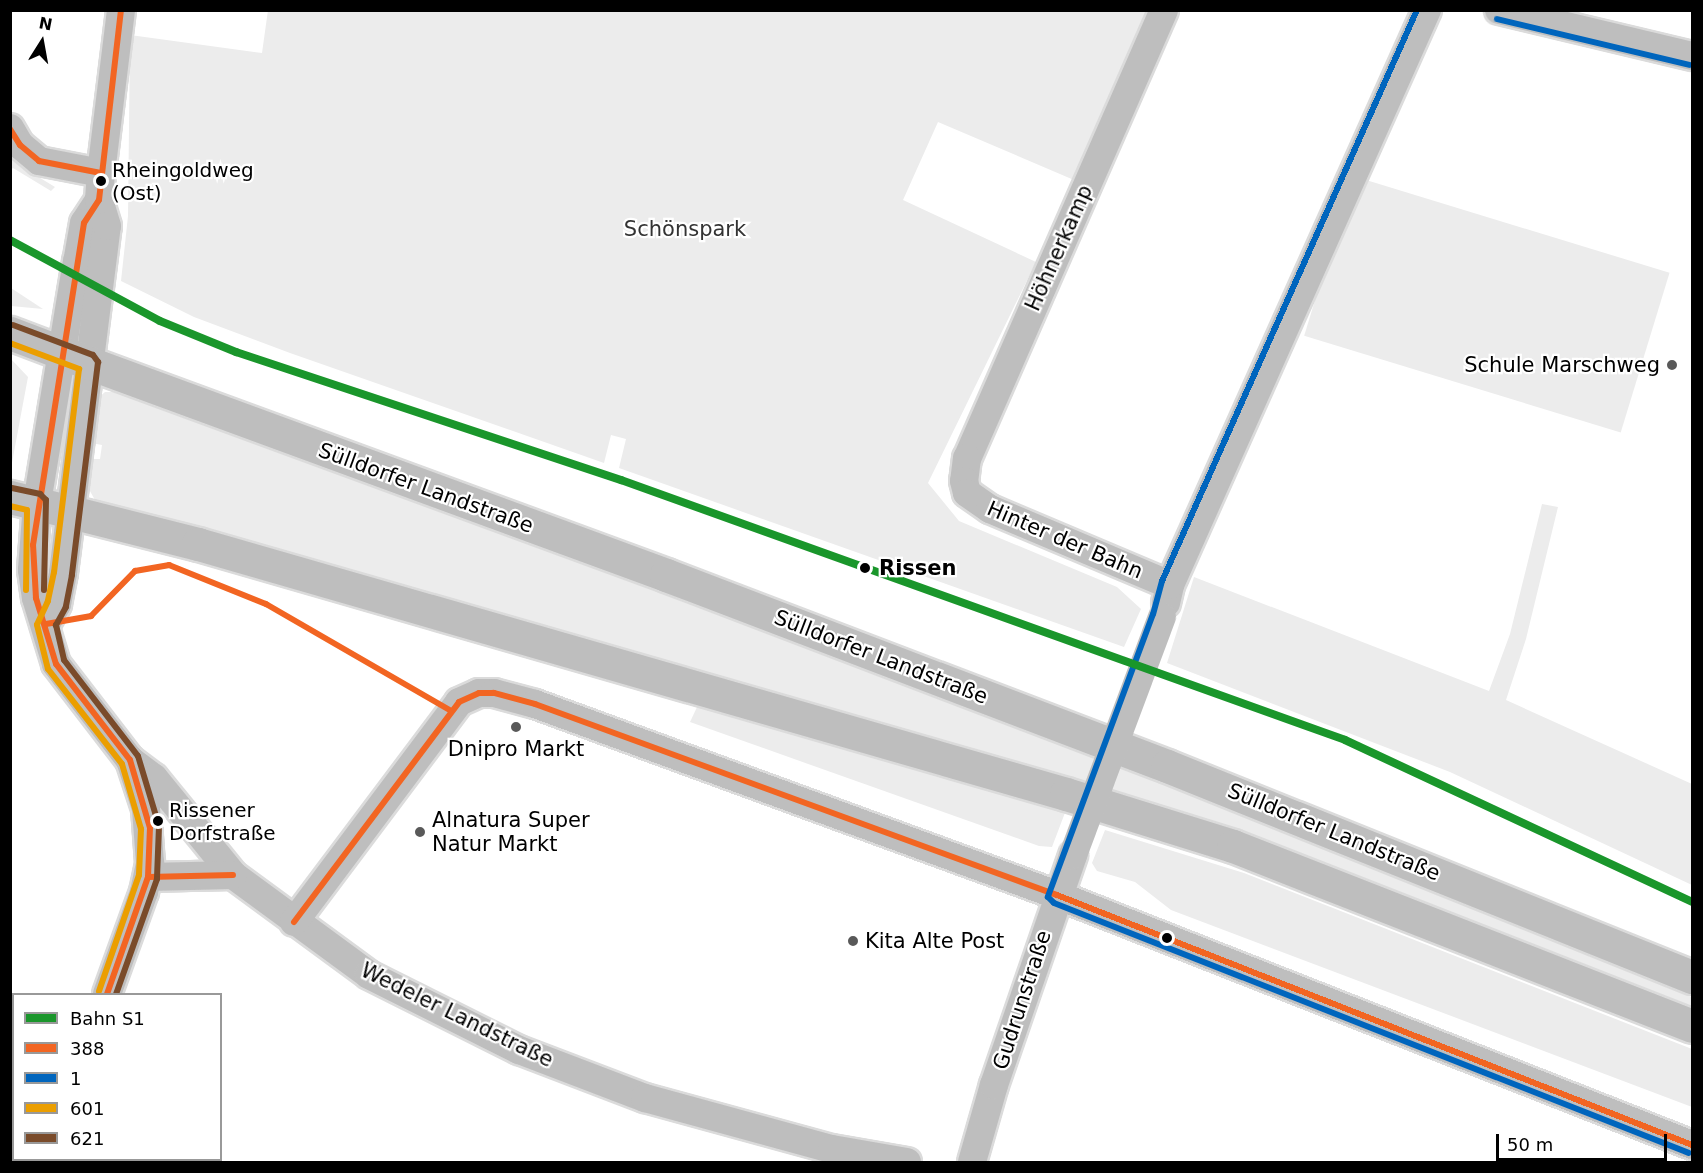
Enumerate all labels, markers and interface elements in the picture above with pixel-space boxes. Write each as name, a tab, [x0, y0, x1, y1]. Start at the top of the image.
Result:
north arrow	[12, 12, 72, 72]
text: N	[37, 13, 54, 34]
place label: Rheingoldweg (Ost)	[112, 158, 254, 205]
marker: Rheingoldweg (Ost)	[95, 175, 107, 187]
street label: Höhnerkamp	[1020, 181, 1098, 315]
park label: Schönspark	[624, 216, 746, 242]
place label: Schule Marschweg	[1464, 352, 1660, 378]
marker: Schule Marschweg	[1665, 358, 1679, 372]
street label: Sülldorfer Landstraße	[315, 437, 537, 539]
street label: Hinter der Bahn	[983, 496, 1147, 584]
place label: Rissen	[879, 555, 957, 581]
marker: Rissen	[856, 559, 874, 577]
street label: Sülldorfer Landstraße	[771, 605, 991, 709]
marker: Dnipro Markt	[509, 720, 523, 734]
place label: Dnipro Markt	[448, 736, 584, 762]
street label: Sülldorfer Landstraße	[1224, 778, 1444, 886]
place label: Rissener Dorfstraße	[169, 798, 276, 845]
place label: Alnatura Super Natur Markt	[432, 807, 590, 857]
marker: Rissener Dorfstraße	[152, 815, 164, 827]
marker: Alnatura Super Natur Markt	[413, 825, 427, 839]
street label: Gudrunstraße	[988, 927, 1056, 1073]
place label: Kita Alte Post	[865, 928, 1004, 954]
unlabelled marker	[1161, 932, 1173, 944]
marker: Kita Alte Post	[846, 934, 860, 948]
street label: Wedeler Landstraße	[357, 957, 557, 1073]
legend	[12, 993, 222, 1161]
text: Bahn S1	[70, 1008, 145, 1029]
text: 388	[70, 1038, 104, 1059]
text: 1	[70, 1068, 81, 1089]
text: 601	[70, 1098, 104, 1119]
scale bar	[1499, 1122, 1670, 1160]
text: 621	[70, 1128, 104, 1149]
text: 50 m	[1507, 1134, 1553, 1155]

